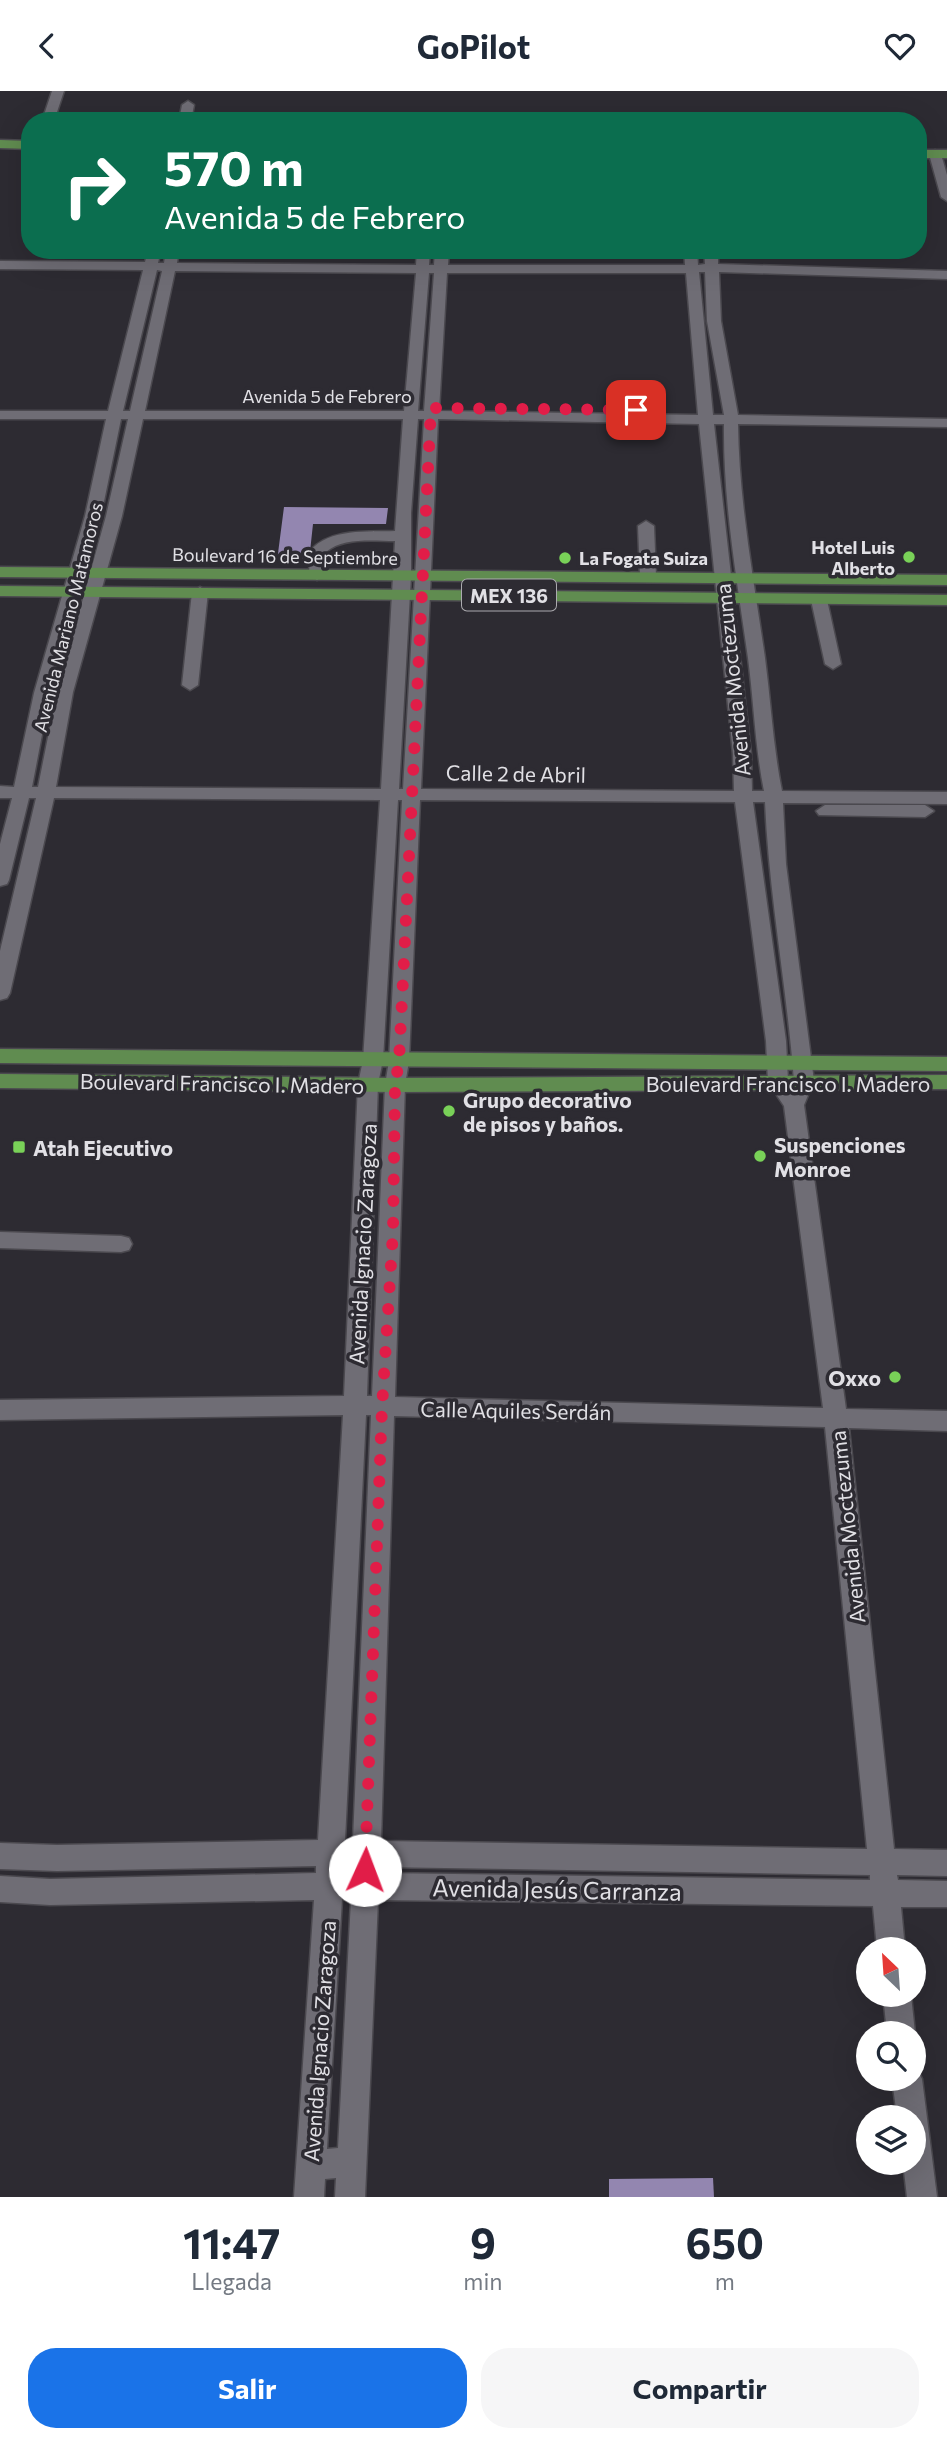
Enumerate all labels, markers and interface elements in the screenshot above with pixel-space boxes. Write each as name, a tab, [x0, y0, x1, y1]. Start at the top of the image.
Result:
text: GoPilot	[417, 26, 530, 66]
icon: back	[28, 27, 66, 65]
icon: heart	[881, 27, 919, 65]
text: 570 m	[164, 136, 304, 196]
icon: right	[49, 140, 140, 231]
text: Avenida 5 de Febrero	[164, 196, 465, 236]
pin	[606, 380, 666, 440]
street label: Avenida 5 de Febrero	[242, 385, 412, 407]
icon: arrive	[617, 391, 655, 429]
street label: Avenida Mariano Matamoros	[29, 500, 107, 734]
place label: Hotel Luis Alberto	[811, 536, 895, 579]
street label: Boulevard 16 de Septiembre	[172, 543, 398, 569]
place label: La Fogata Suiza	[579, 547, 708, 569]
marker: Hotel Luis Alberto	[901, 549, 917, 565]
marker: La Fogata Suiza	[557, 550, 573, 566]
road number: MEX 136	[462, 580, 556, 611]
street label: Avenida Moctezuma	[709, 582, 755, 778]
street label: Calle 2 de Abril	[446, 759, 586, 787]
street label: Boulevard Francisco I. Madero	[80, 1068, 364, 1098]
street label: Boulevard Francisco I. Madero	[646, 1071, 930, 1096]
place label: Grupo decorativo de pisos y baños.	[463, 1087, 632, 1136]
marker: Grupo decorativo de pisos y baños.	[441, 1103, 457, 1119]
street label: Avenida Ignacio Zaragoza	[343, 1123, 381, 1365]
place label: Suspenciones Monroe	[774, 1132, 906, 1181]
place label: Atah Ejecutivo	[33, 1135, 173, 1160]
marker: Atah Ejecutivo	[11, 1139, 27, 1155]
marker: Suspenciones Monroe	[752, 1148, 768, 1164]
place label: Oxxo	[828, 1365, 881, 1390]
marker: Oxxo	[887, 1369, 903, 1385]
street label: Calle Aquiles Serdán	[420, 1396, 612, 1424]
street label: Avenida Moctezuma	[824, 1429, 870, 1625]
position arrow	[328, 1833, 402, 1907]
street label: Avenida Jesús Carranza	[432, 1872, 682, 1906]
street label: Avenida Ignacio Zaragoza	[298, 1920, 340, 2162]
north arrow	[856, 1937, 926, 2007]
map controls	[856, 1937, 926, 2175]
button: search	[856, 2021, 926, 2091]
button: layers	[856, 2105, 926, 2175]
text: 11:47	[183, 2216, 280, 2268]
text: 9	[470, 2216, 496, 2268]
text: 650	[686, 2216, 764, 2268]
text: Llegada	[191, 2267, 272, 2295]
text: min	[463, 2267, 502, 2295]
text: m	[715, 2267, 735, 2295]
button: Salir	[28, 2348, 467, 2428]
button: Compartir	[481, 2348, 919, 2428]

